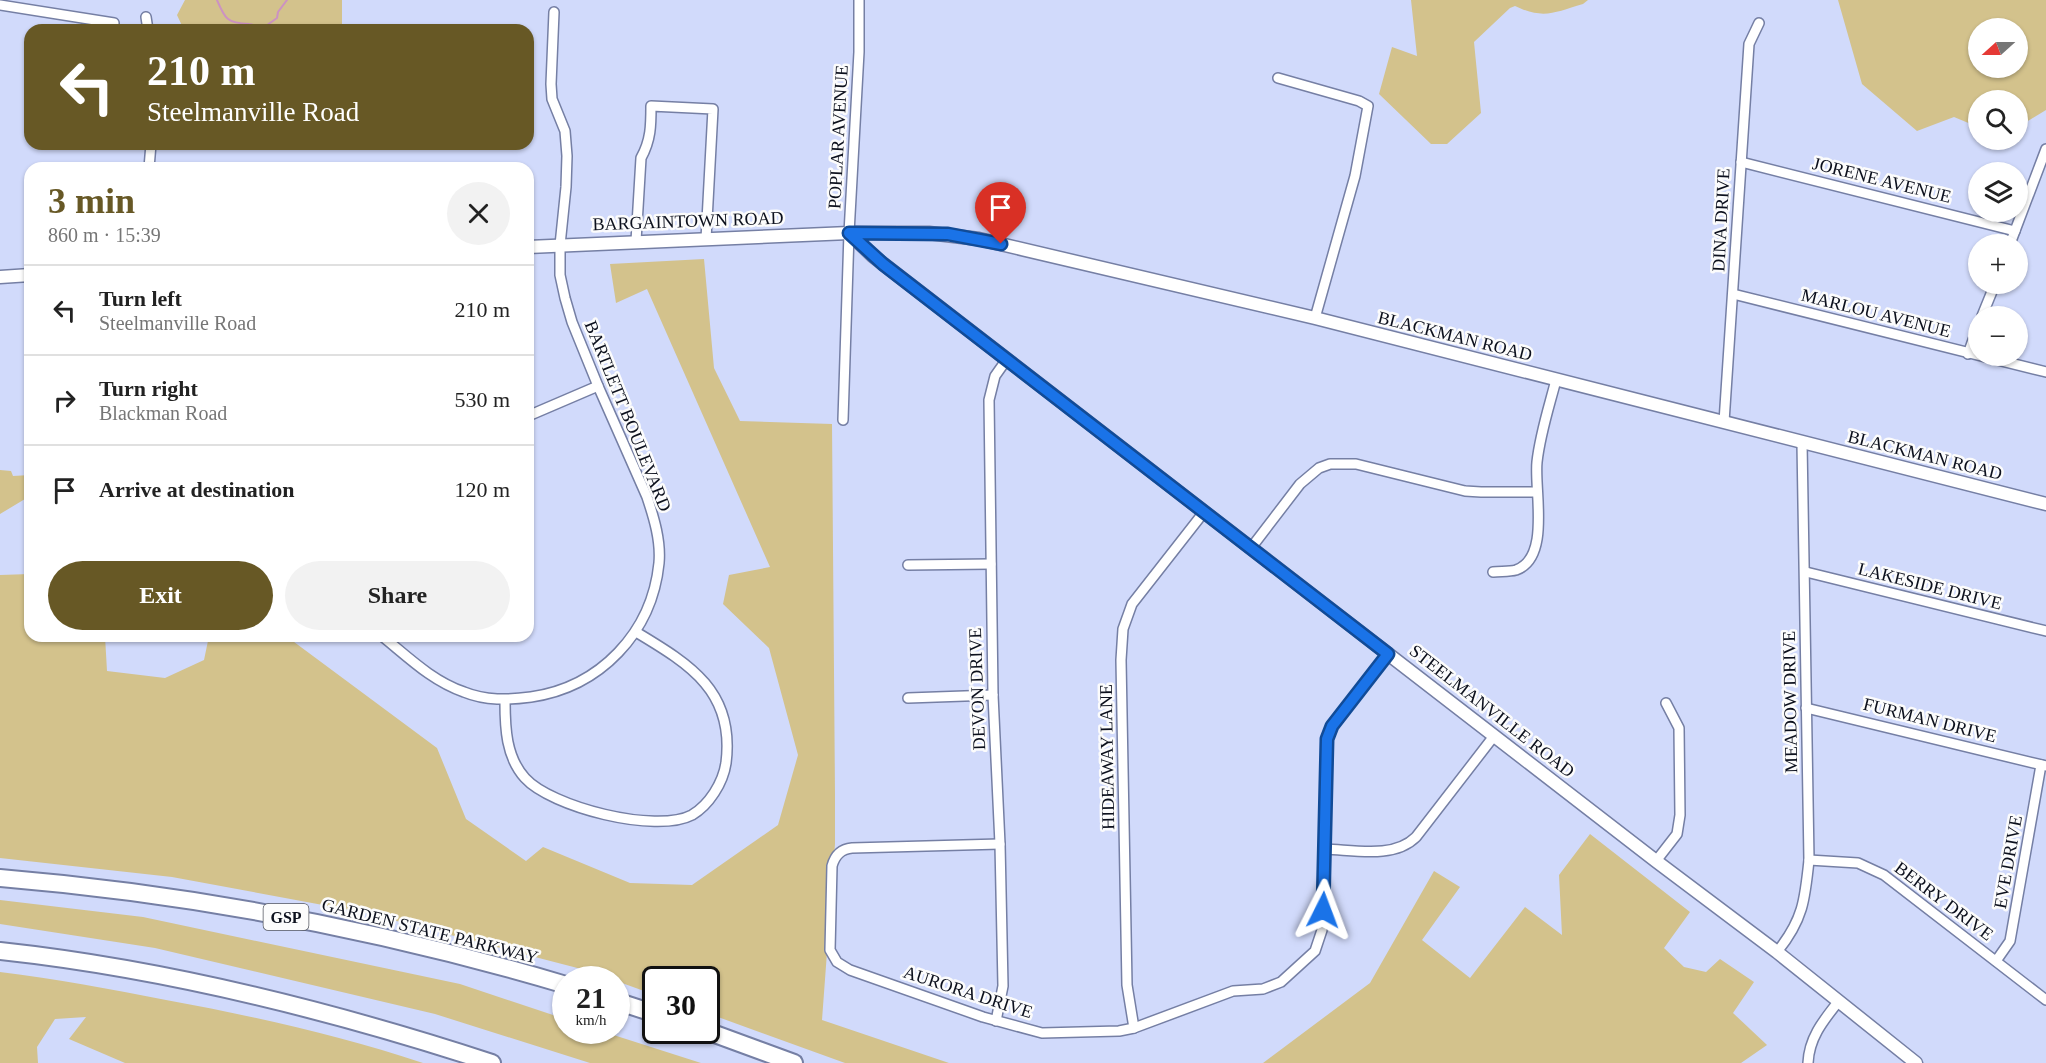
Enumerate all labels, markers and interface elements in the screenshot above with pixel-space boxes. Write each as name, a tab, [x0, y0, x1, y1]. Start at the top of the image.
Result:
north arrow	[1968, 18, 2028, 78]
map controls	[1968, 18, 2028, 366]
icon: left	[48, 48, 126, 126]
text: 210 m	[147, 48, 256, 94]
street label: POPLAR AVENUE	[824, 64, 852, 210]
button: search	[1968, 90, 2028, 150]
text: Steelmanville Road	[147, 97, 359, 127]
street label: JORENE AVENUE	[1811, 153, 1953, 207]
button: layers	[1968, 162, 2028, 222]
street label: DINA DRIVE	[1708, 168, 1734, 272]
text: 3 min	[48, 181, 135, 221]
button: close	[447, 182, 510, 245]
pin	[975, 182, 1026, 244]
icon: arrive	[984, 191, 1017, 224]
street label: BARGAINTOWN ROAD	[592, 208, 784, 234]
text: 860 m · 15:39	[48, 224, 161, 246]
button: +	[1968, 234, 2028, 294]
street label: MARLOU AVENUE	[1799, 285, 1953, 341]
text: Turn left	[99, 286, 182, 311]
icon: left	[48, 294, 81, 327]
text: 210 m	[454, 297, 510, 322]
button: −	[1968, 306, 2028, 366]
street label: BLACKMAN ROAD	[1376, 307, 1534, 365]
text: Steelmanville Road	[99, 312, 256, 334]
street label: BARTLETT BOULEVARD	[581, 318, 675, 514]
text: Turn right	[99, 376, 198, 401]
icon: right	[48, 384, 81, 417]
text: 530 m	[454, 387, 510, 412]
text: Blackman Road	[99, 402, 227, 424]
street label: BLACKMAN ROAD	[1846, 426, 2004, 484]
icon: arrive	[48, 474, 81, 507]
text: Arrive at destination	[99, 477, 295, 502]
text: 120 m	[454, 477, 510, 502]
street label: LAKESIDE DRIVE	[1856, 558, 2004, 614]
button: Exit	[48, 561, 273, 630]
button: Share	[285, 561, 510, 630]
street label: DEVON DRIVE	[965, 627, 989, 751]
street label: MEADOW DRIVE	[1779, 631, 1801, 773]
street label: STEELMANVILLE ROAD	[1406, 640, 1578, 782]
street label: HIDEAWAY LANE	[1096, 684, 1118, 830]
street label: FURMAN DRIVE	[1861, 694, 1999, 746]
street label: EVE DRIVE	[1990, 814, 2026, 910]
street label: BERRY DRIVE	[1891, 858, 1997, 944]
position arrow	[1291, 878, 1355, 942]
street label: GARDEN STATE PARKWAY	[320, 894, 540, 968]
road number: GSP	[264, 904, 308, 930]
street label: AURORA DRIVE	[901, 962, 1035, 1022]
speed limit sign: 30	[642, 966, 720, 1044]
text: 21	[576, 981, 606, 1014]
text: km/h	[576, 1012, 606, 1028]

